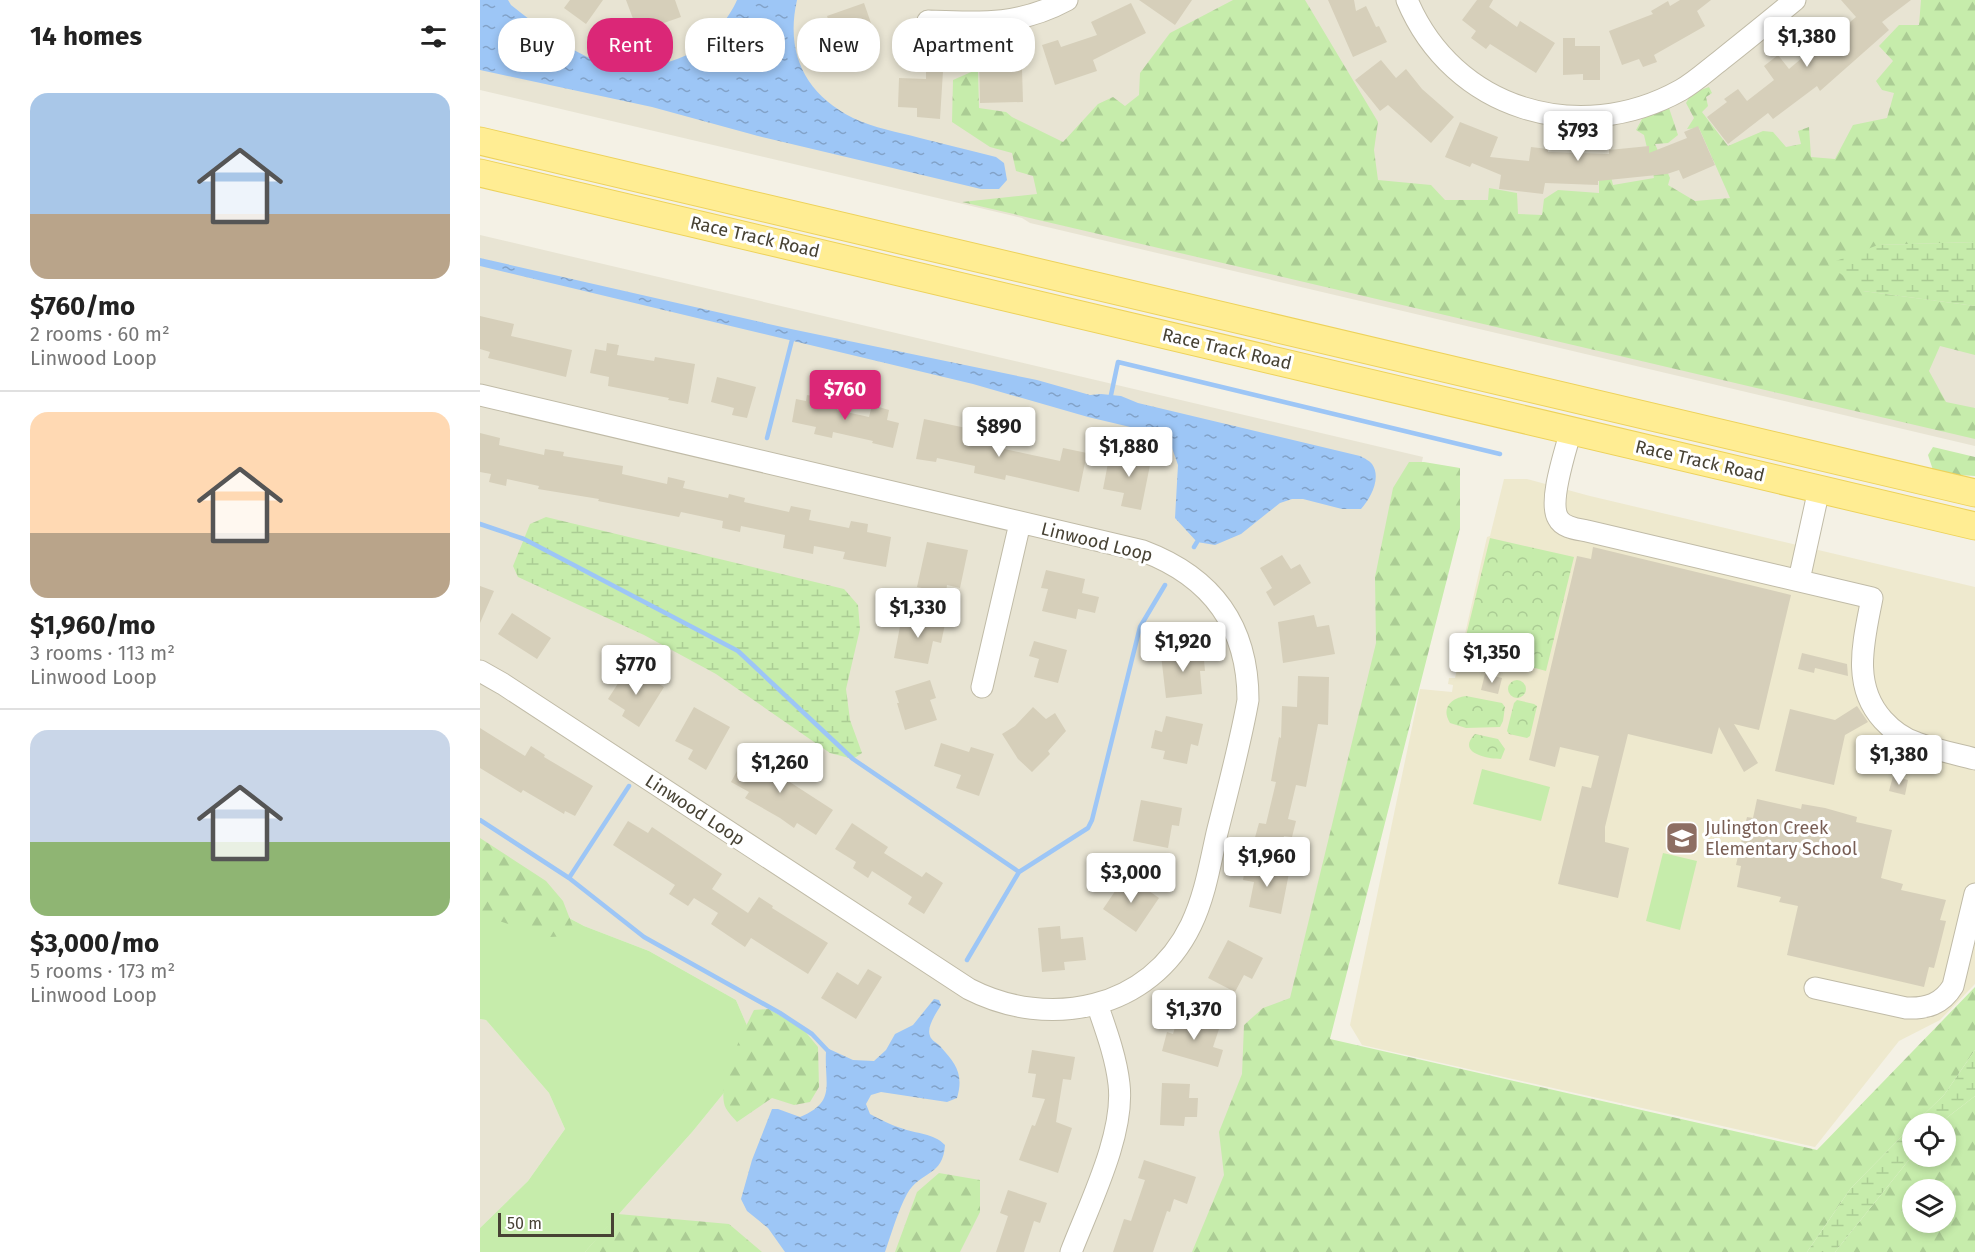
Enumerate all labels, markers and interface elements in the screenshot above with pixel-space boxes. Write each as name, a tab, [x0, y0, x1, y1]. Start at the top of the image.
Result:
pin: $1,380	[1758, 17, 1856, 68]
chip: Buy	[498, 18, 575, 72]
chip: Rent	[587, 18, 673, 72]
chip: Filters	[685, 18, 785, 72]
chip: New	[797, 18, 880, 72]
chip: Apartment	[892, 18, 1035, 72]
icon: filters	[417, 20, 450, 53]
text: 14 homes	[30, 21, 142, 52]
text: $1,380	[1778, 24, 1836, 48]
pin: $793	[1542, 111, 1614, 162]
text: $793	[1558, 118, 1598, 142]
icon: home	[186, 132, 294, 240]
street label: Race Track Road	[688, 211, 822, 263]
text: $760/mo	[30, 291, 135, 322]
text: 2 rooms · 60 m²	[30, 322, 170, 346]
street label: Race Track Road	[1160, 323, 1294, 375]
text: Linwood Loop	[30, 346, 157, 370]
pin: $760	[809, 370, 881, 421]
text: $760	[824, 377, 866, 401]
pin: $890	[963, 407, 1035, 458]
text: $890	[976, 414, 1022, 438]
pin: $1,880	[1080, 427, 1178, 478]
text: $1,880	[1099, 434, 1159, 458]
street label: Race Track Road	[1633, 435, 1767, 487]
icon: home	[186, 451, 294, 559]
street label: Linwood Loop	[1039, 518, 1155, 566]
pin: $1,330	[869, 588, 967, 639]
text: $1,330	[889, 595, 947, 619]
text: $1,960/mo	[30, 610, 155, 641]
pin: $1,920	[1134, 622, 1232, 673]
text: $1,920	[1155, 629, 1211, 653]
pin: $1,350	[1443, 633, 1541, 684]
text: $1,350	[1463, 640, 1521, 664]
text: 3 rooms · 113 m²	[30, 641, 175, 665]
pin: $770	[600, 645, 672, 696]
text: $770	[616, 652, 656, 676]
text: Linwood Loop	[30, 665, 157, 689]
pin: $1,380	[1850, 735, 1948, 786]
text: $1,380	[1870, 742, 1928, 766]
pin: $1,260	[731, 743, 829, 794]
text: $1,260	[751, 750, 809, 774]
icon: home	[186, 769, 294, 877]
street label: Linwood Loop	[641, 770, 749, 850]
place label: Julington Creek Elementary School	[1705, 817, 1857, 860]
school or university icon: Julington Creek Elementary School	[1664, 820, 1700, 856]
pin: $1,960	[1218, 837, 1316, 888]
text: $1,960	[1238, 844, 1296, 868]
pin: $3,000	[1082, 853, 1180, 904]
text: $3,000	[1101, 860, 1162, 884]
text: $3,000/mo	[30, 928, 159, 959]
text: 5 rooms · 173 m²	[30, 959, 175, 983]
text: Linwood Loop	[30, 983, 157, 1007]
pin: $1,370	[1145, 990, 1243, 1041]
text: $1,370	[1166, 997, 1222, 1021]
map controls	[1902, 1113, 1956, 1233]
button: locate	[1902, 1113, 1956, 1167]
button: layers	[1902, 1179, 1956, 1233]
scale bar	[498, 1210, 614, 1238]
text: 50 m	[507, 1214, 542, 1233]

